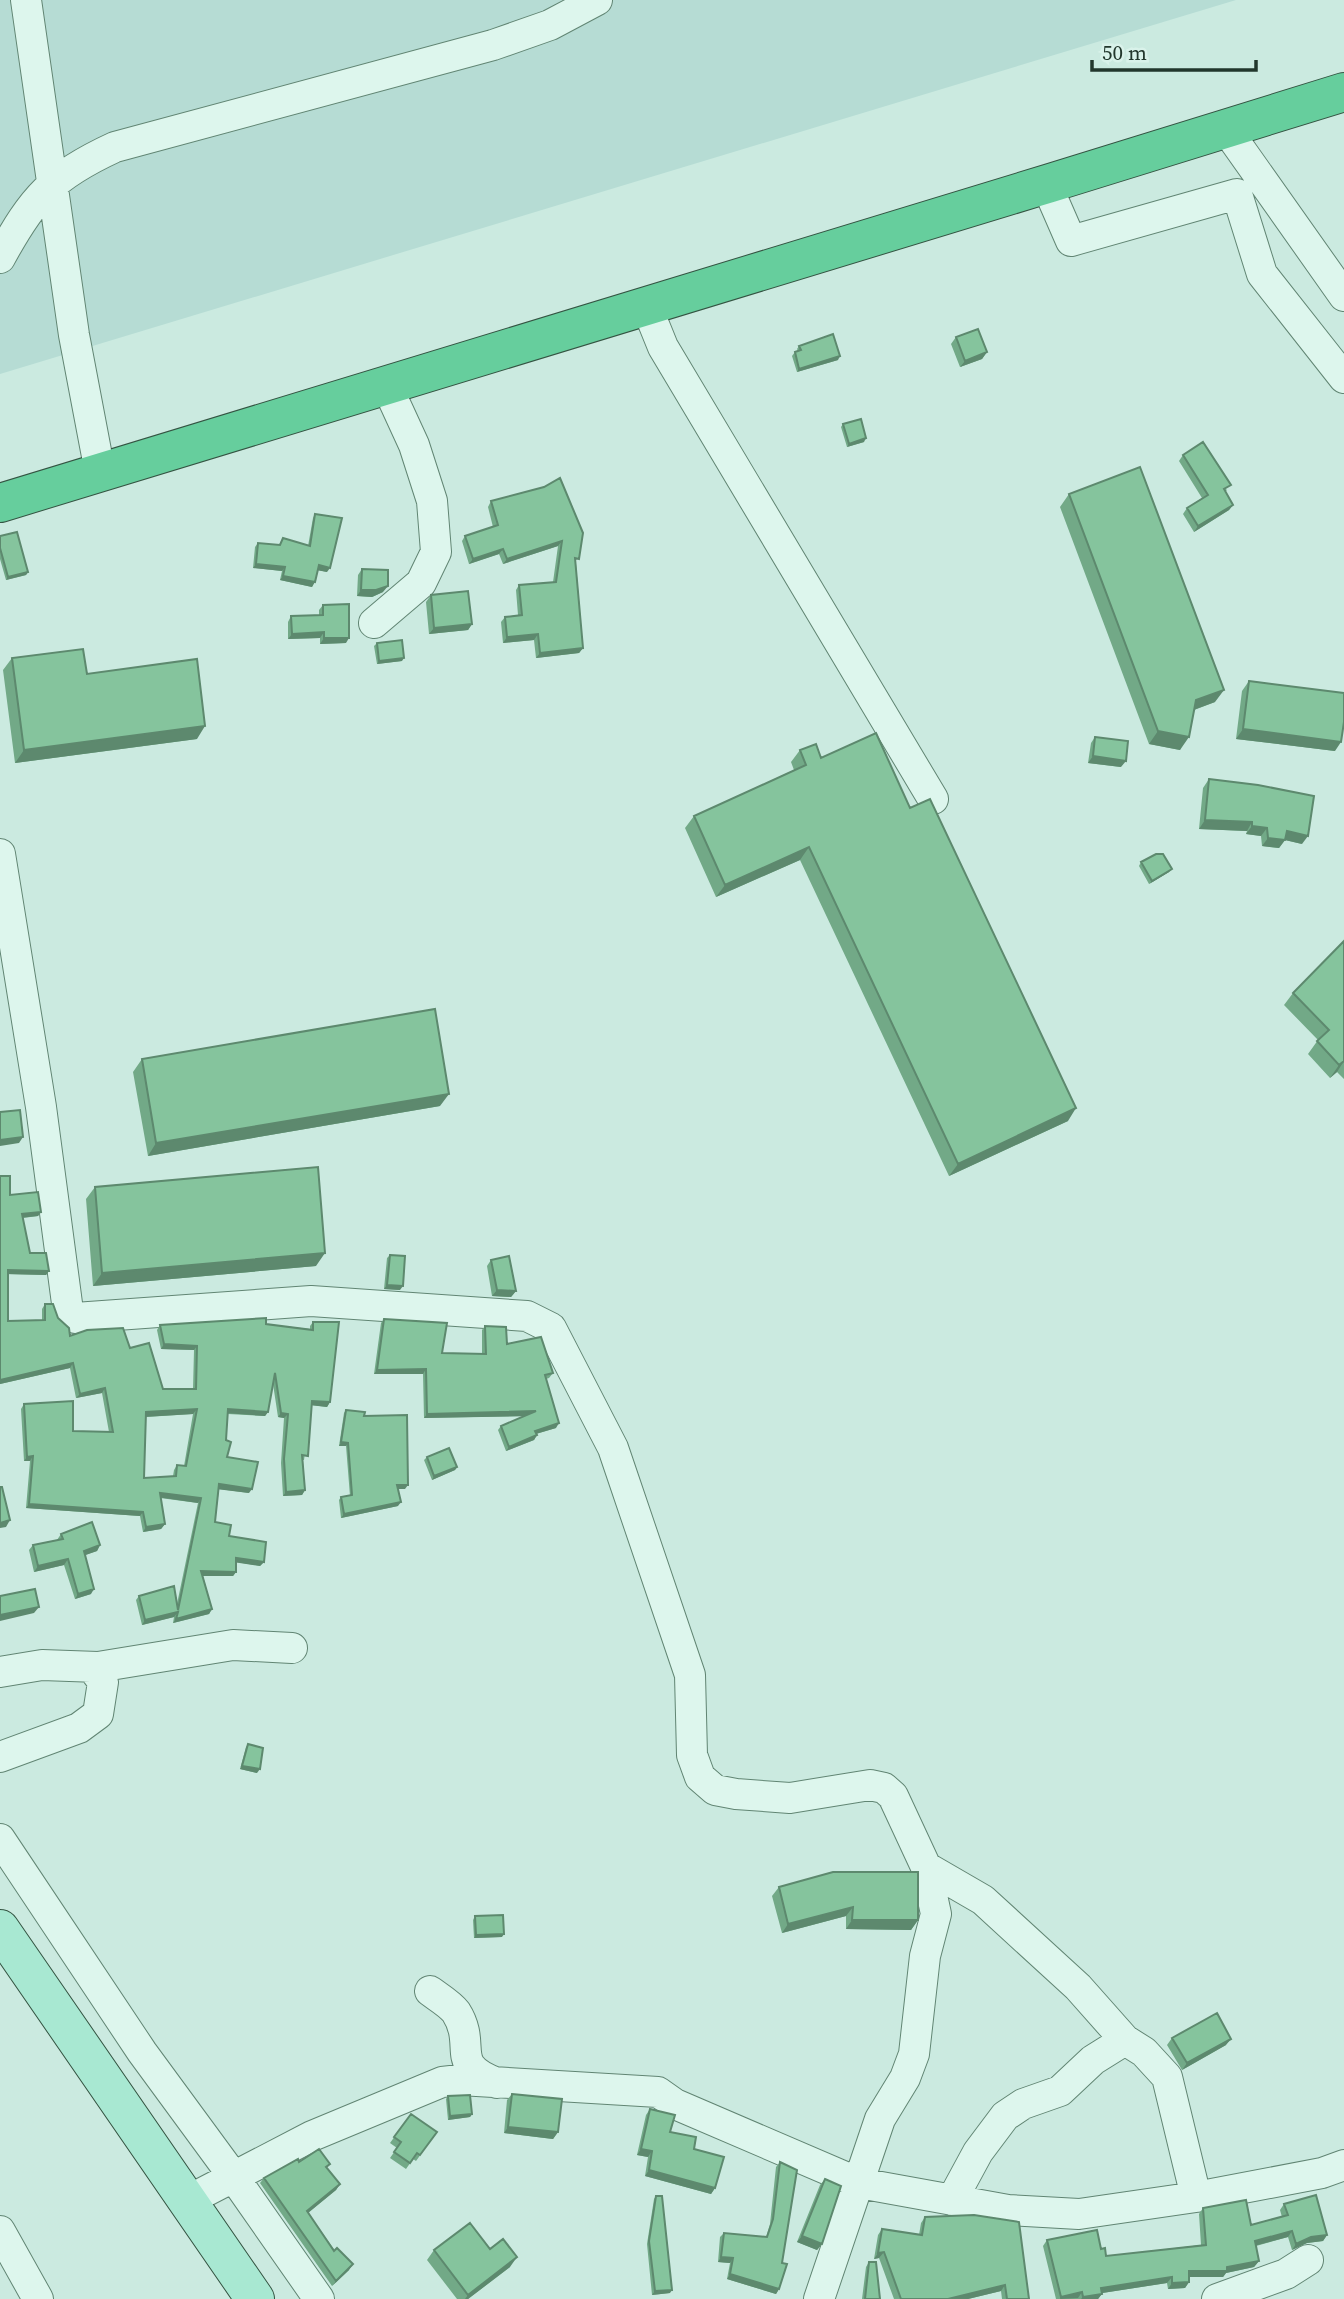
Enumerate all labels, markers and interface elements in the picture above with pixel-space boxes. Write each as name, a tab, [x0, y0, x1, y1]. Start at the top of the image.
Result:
scale bar	[1092, 28, 1256, 72]
text: 50 m	[1102, 38, 1147, 67]

